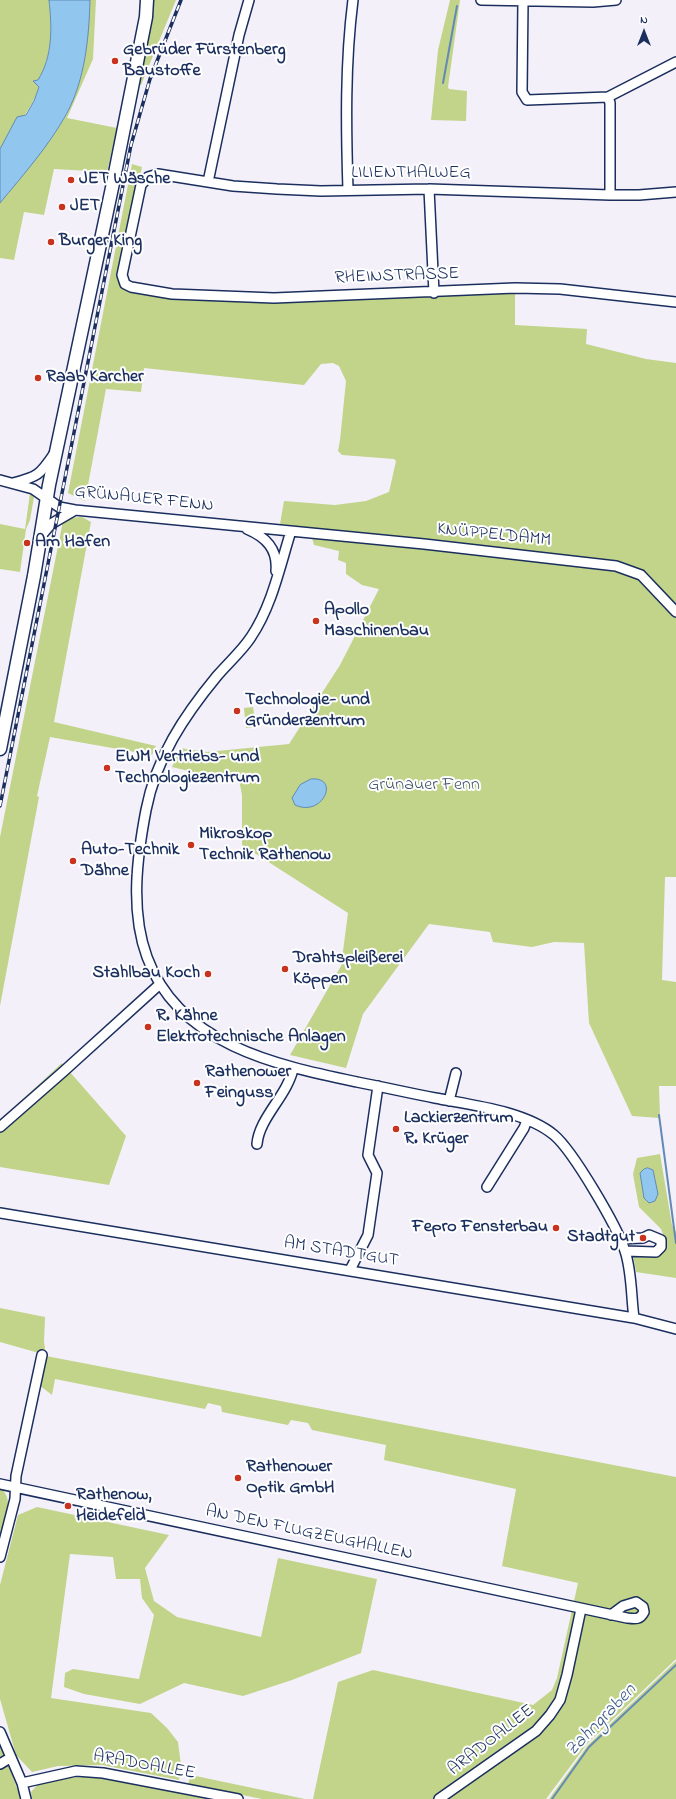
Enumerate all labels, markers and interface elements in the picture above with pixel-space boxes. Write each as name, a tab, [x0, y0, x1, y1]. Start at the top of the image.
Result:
north arrow	[624, 12, 664, 52]
text: N	[640, 12, 648, 28]
place label: Gebrüder Fürstenberg Baustoffe	[123, 40, 286, 82]
marker: Gebrüder Fürstenberg Baustoffe	[110, 56, 120, 66]
street label: LILIENTHALWEG	[351, 163, 471, 185]
place label: JET Wäsche	[79, 169, 170, 191]
marker: JET Wäsche	[66, 175, 76, 185]
place label: JET	[70, 196, 100, 218]
marker: JET	[57, 202, 67, 212]
place label: Burger King	[59, 231, 142, 253]
marker: Burger King	[46, 237, 56, 247]
street label: RHEINSTRASSE	[334, 264, 460, 290]
place label: Raab Karcher	[46, 367, 144, 389]
marker: Raab Karcher	[33, 373, 43, 383]
street label: GRÜNAUER FENN	[74, 482, 214, 518]
street label: KNÜPPELDAMM	[436, 519, 552, 553]
place label: Am Hafen	[35, 532, 110, 554]
marker: Am Hafen	[22, 538, 32, 548]
place label: Apollo Maschinenbau	[324, 600, 429, 642]
marker: Apollo Maschinenbau	[311, 616, 321, 626]
place label: Technologie- und Gründerzentrum	[245, 690, 370, 732]
marker: Technologie- und Gründerzentrum	[232, 706, 242, 716]
place label: EWM Vertriebs- und Technologiezentrum	[115, 747, 260, 790]
marker: EWM Vertriebs- und Technologiezentrum	[102, 763, 112, 773]
park label: Grünauer Fenn	[368, 775, 480, 797]
place label: Mikroskop Technik Rathenow	[199, 824, 331, 866]
place label: Auto-Technik Dähne	[81, 840, 179, 882]
marker: Mikroskop Technik Rathenow	[186, 840, 196, 850]
marker: Auto-Technik Dähne	[68, 856, 78, 866]
place label: Drahtspleißerei Köppen	[293, 948, 403, 990]
place label: Stahlbau Koch	[93, 963, 200, 985]
marker: Drahtspleißerei Köppen	[280, 964, 290, 974]
marker: Stahlbau Koch	[203, 969, 213, 979]
place label: R. Kähne Elektrotechnische Anlagen	[156, 1006, 346, 1048]
marker: R. Kähne Elektrotechnische Anlagen	[143, 1022, 153, 1032]
place label: Rathenower Feinguss	[205, 1062, 291, 1104]
marker: Rathenower Feinguss	[192, 1078, 202, 1088]
place label: Lackierzentrum R. Krüger	[404, 1108, 513, 1150]
marker: Lackierzentrum R. Krüger	[391, 1124, 401, 1134]
place label: Fepro Fensterbau	[412, 1217, 548, 1239]
marker: Fepro Fensterbau	[551, 1223, 561, 1233]
place label: Stadtgut	[567, 1227, 635, 1249]
street label: AM STADTGUT	[282, 1233, 400, 1273]
marker: Stadtgut	[638, 1233, 648, 1243]
place label: Rathenower Optik GmbH	[246, 1457, 335, 1500]
marker: Rathenower Optik GmbH	[233, 1473, 243, 1483]
place label: Rathenow, Heidefeld	[76, 1485, 151, 1528]
marker: Rathenow, Heidefeld	[63, 1501, 73, 1511]
street label: AN DEN FLUGZEUGHALLEN	[203, 1501, 415, 1567]
water label: Zahngraben	[562, 1680, 642, 1762]
street label: ARADOALLEE	[445, 1701, 539, 1781]
street label: ARADOALLEE	[91, 1746, 197, 1786]

